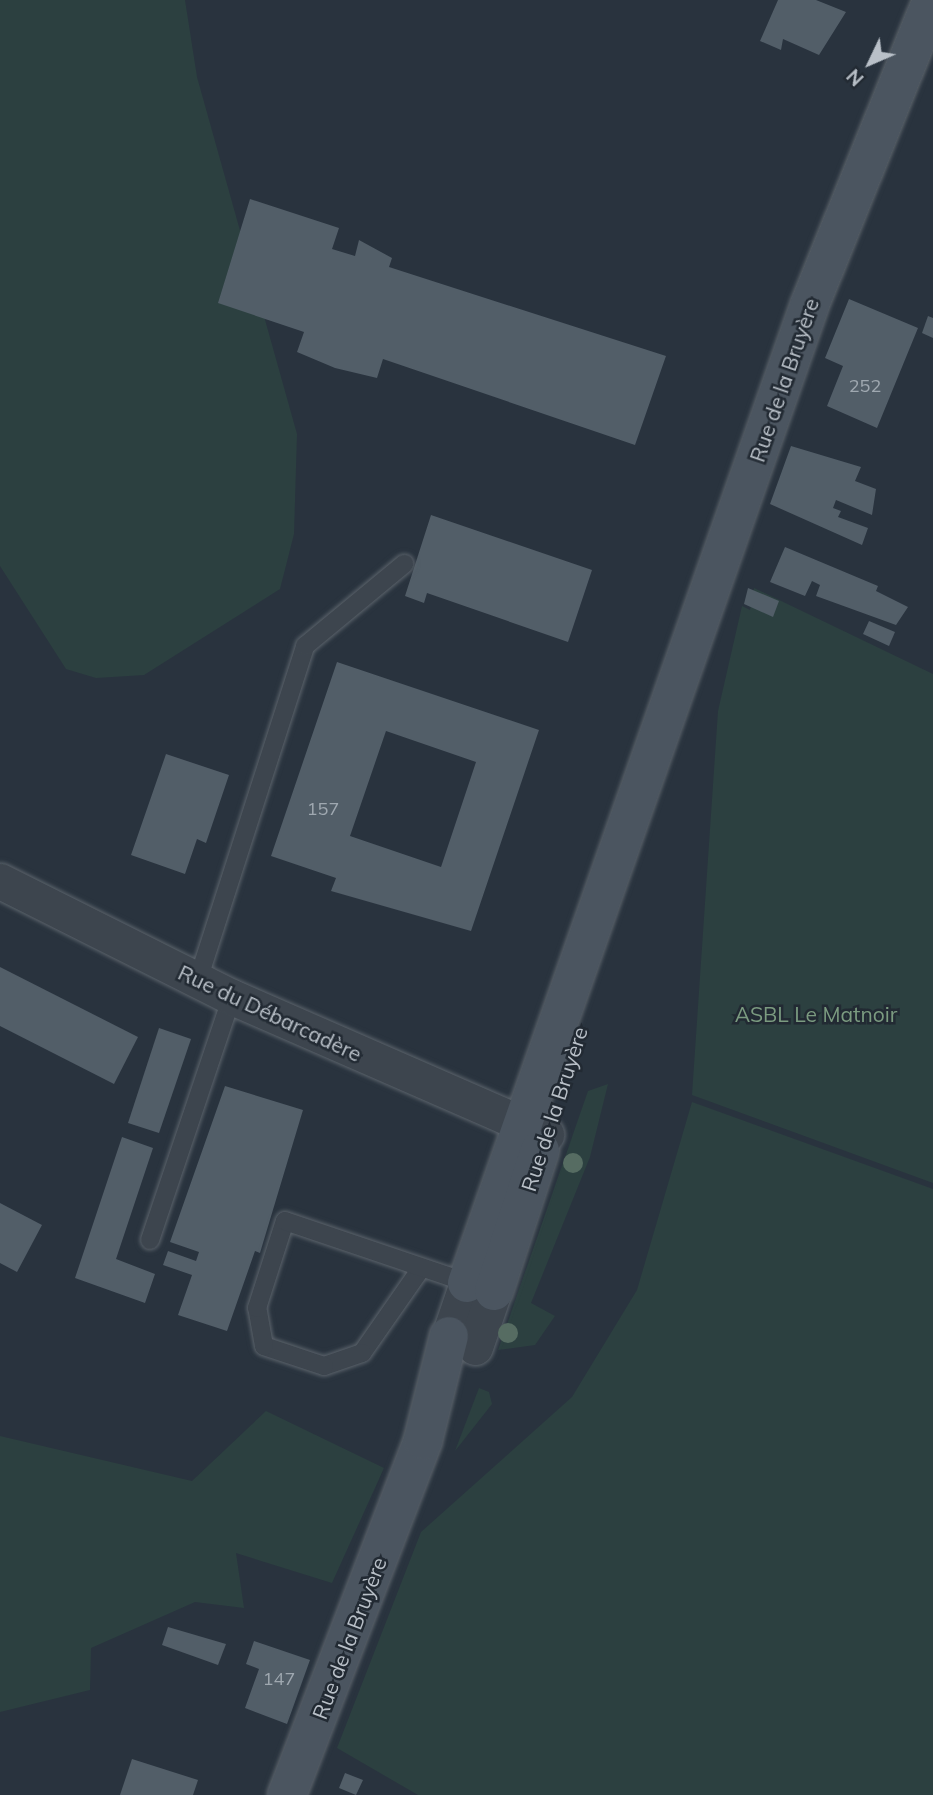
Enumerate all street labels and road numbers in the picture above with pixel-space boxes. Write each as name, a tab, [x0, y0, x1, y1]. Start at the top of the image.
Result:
street label: Rue de la Bruyère	[744, 295, 824, 465]
street label: Rue du Débarcadère	[174, 959, 366, 1067]
street label: Rue de la Bruyère	[516, 1024, 592, 1194]
street label: Rue de la Bruyère	[307, 1553, 391, 1723]

